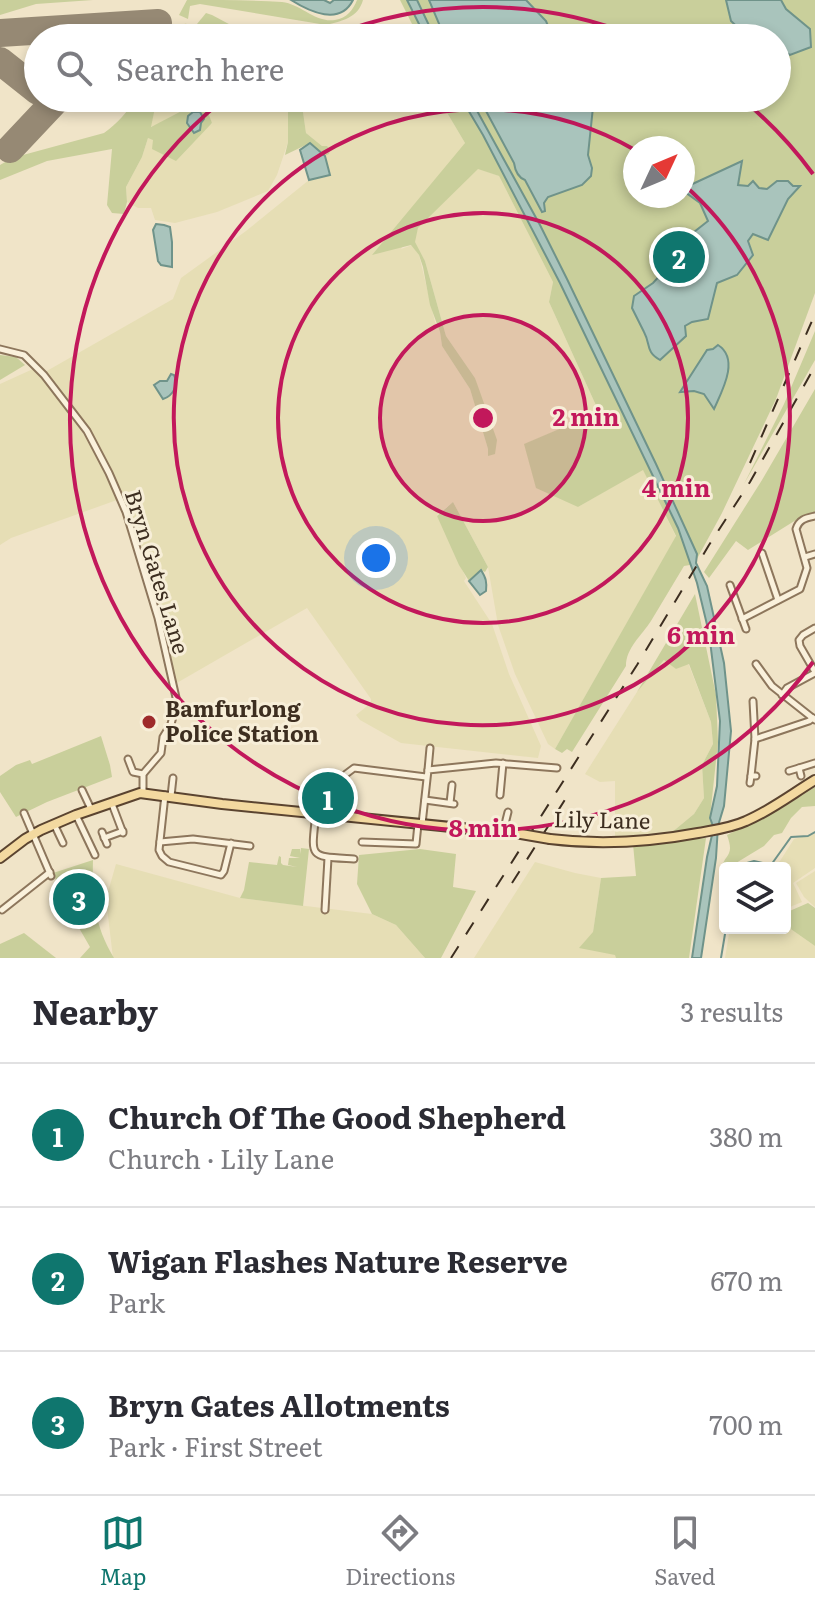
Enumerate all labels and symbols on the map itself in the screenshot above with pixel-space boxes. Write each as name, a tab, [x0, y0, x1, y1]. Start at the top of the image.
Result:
north arrow	[623, 136, 695, 208]
pin: 2	[653, 227, 705, 287]
text: 2 min	[552, 398, 620, 433]
centre of rings	[469, 404, 497, 432]
text: 4 min	[642, 469, 711, 504]
street label: Bryn Gates Lane	[118, 485, 199, 658]
your location	[356, 538, 396, 578]
text: 6 min	[667, 616, 735, 651]
place label: Bamfurlong Police Station	[165, 691, 319, 749]
marker: Bamfurlong Police Station	[140, 713, 158, 731]
pin: 1	[302, 768, 354, 828]
street label: Lily Lane	[553, 801, 651, 836]
text: 8 min	[449, 809, 517, 844]
pin: 3	[53, 869, 105, 929]

